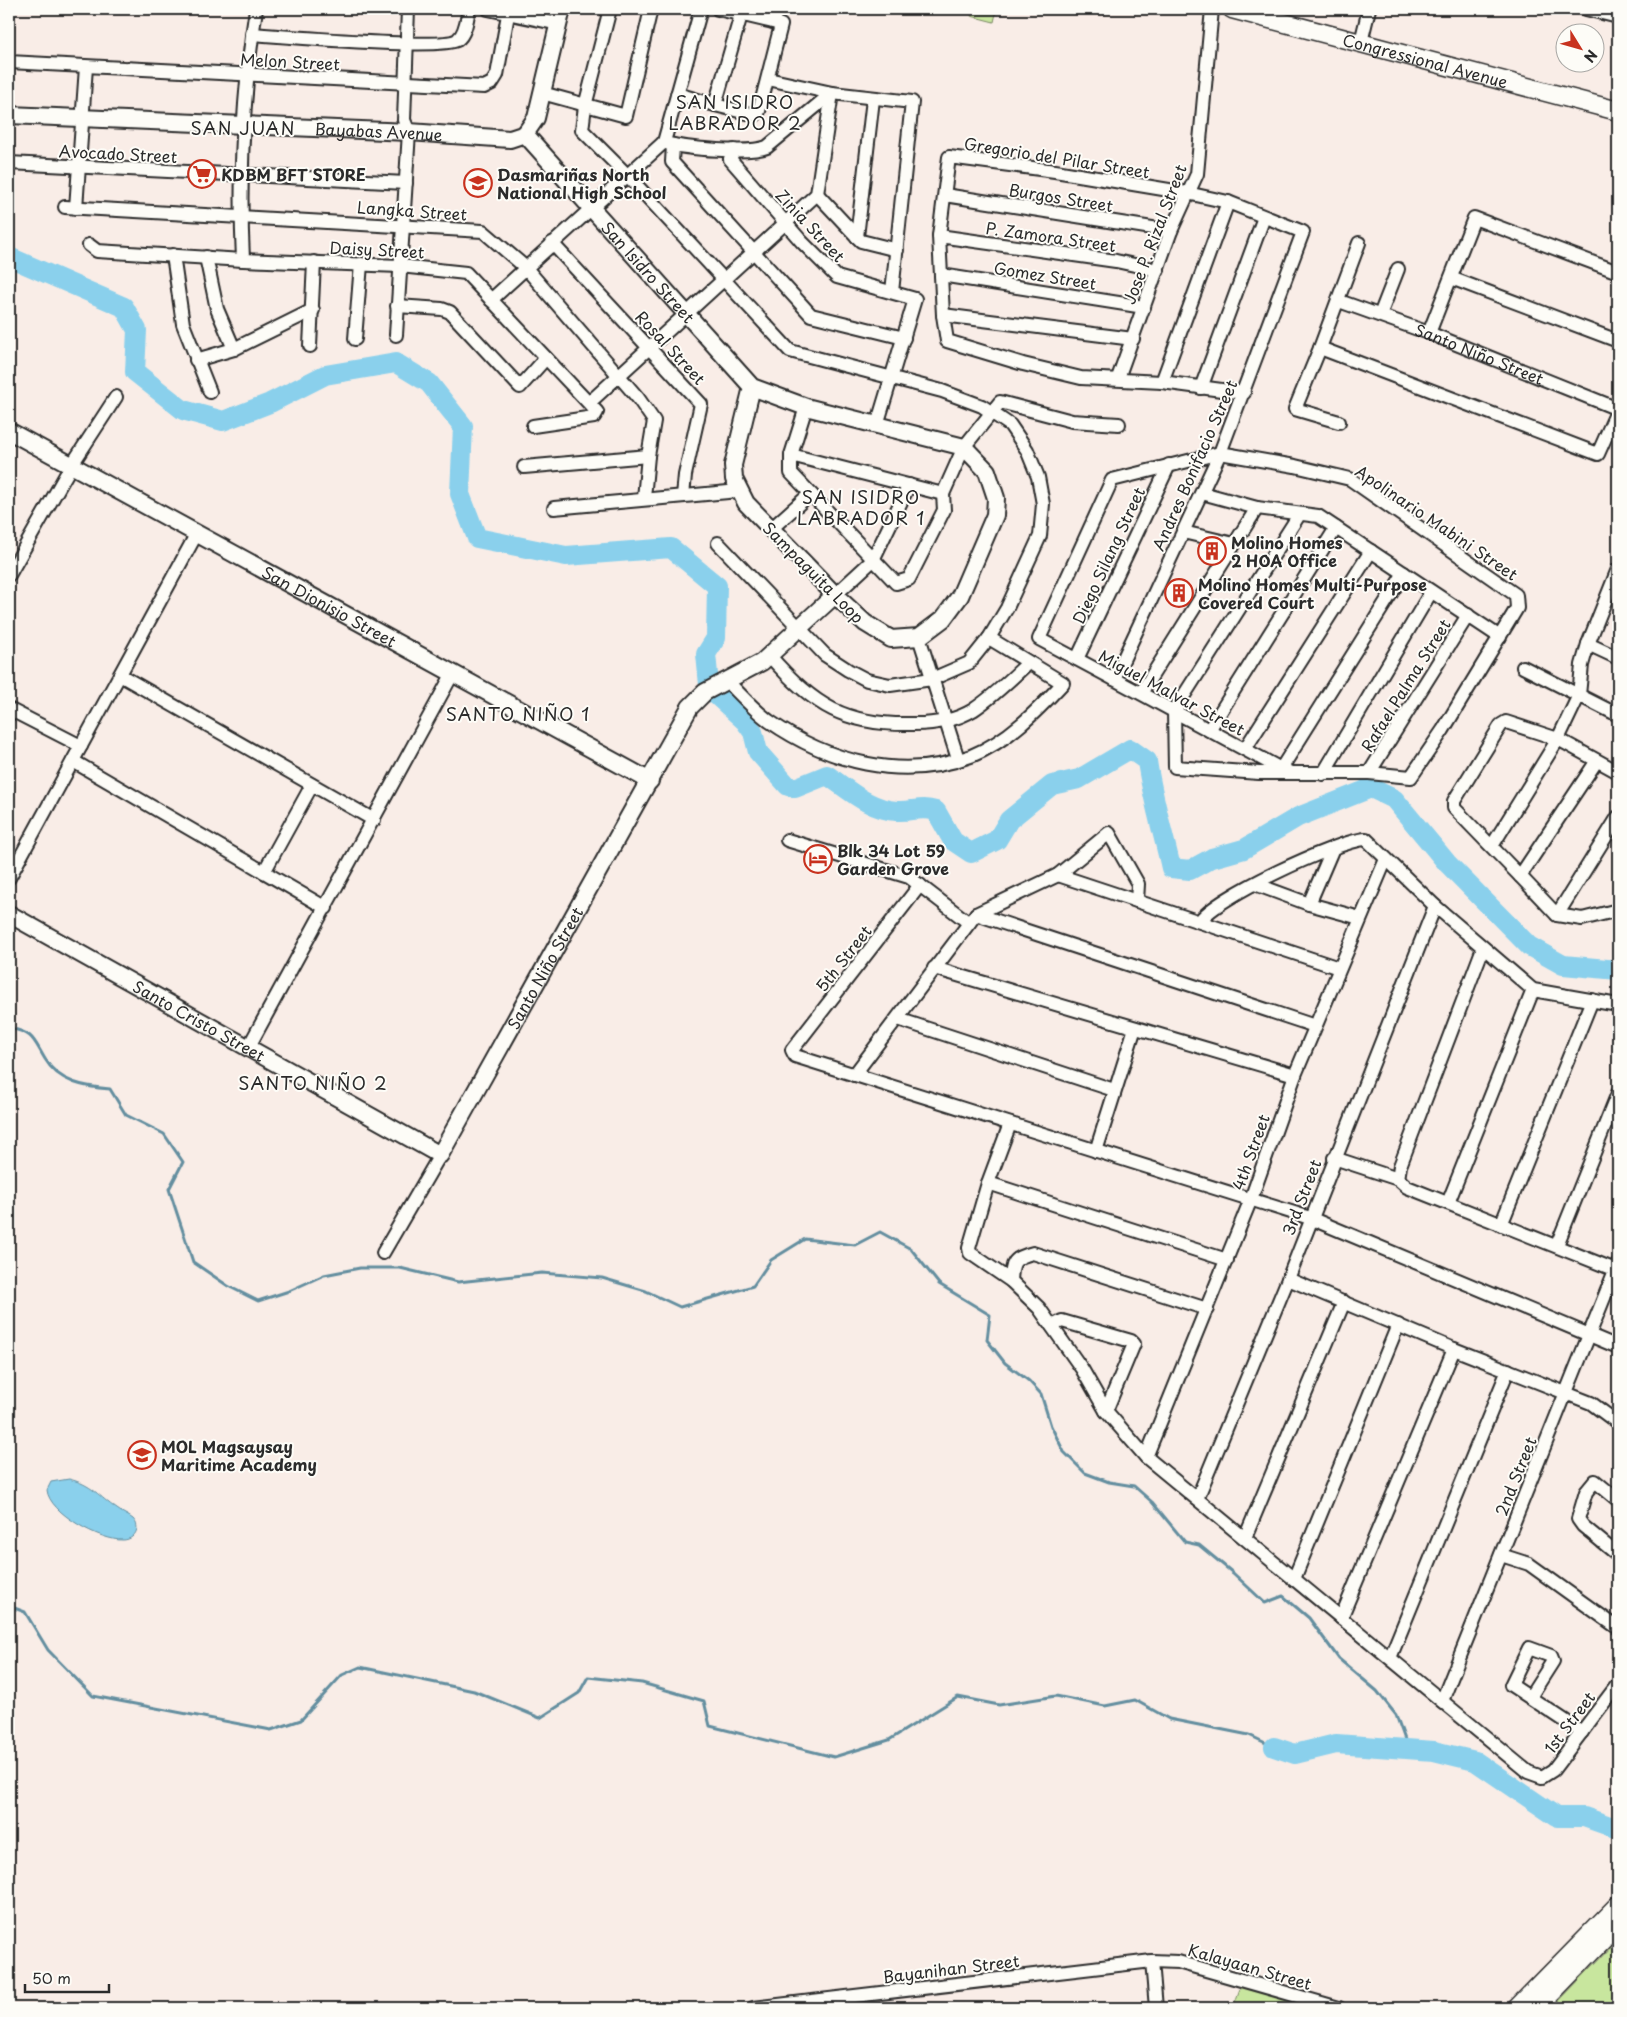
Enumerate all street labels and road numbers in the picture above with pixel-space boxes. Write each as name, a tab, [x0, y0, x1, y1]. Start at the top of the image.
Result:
street label: Congressional Avenue	[1340, 27, 1511, 93]
street label: Melon Street	[239, 46, 341, 76]
street label: Bayabas Avenue	[314, 116, 444, 146]
street label: Gregorio del Pilar Street	[962, 130, 1152, 184]
street label: Avocado Street	[58, 138, 178, 168]
street label: Jose P. Rizal Street	[1116, 160, 1192, 307]
street label: Burgos Street	[1007, 177, 1115, 217]
street label: Zinia Street	[771, 183, 852, 267]
street label: Langka Street	[356, 194, 468, 226]
street label: San Isidro Street	[596, 215, 701, 328]
street label: P. Zamora Street	[984, 215, 1118, 257]
street label: Daisy Street	[329, 235, 426, 263]
street label: Gomez Street	[992, 255, 1098, 295]
street label: Rosal Street	[630, 305, 712, 389]
street label: Santo Niño Street	[1412, 317, 1548, 390]
street label: Andres Bonifacio Street	[1145, 375, 1243, 554]
street label: Apolinario Mabini Street	[1351, 459, 1523, 586]
street label: Diego Silang Street	[1066, 482, 1150, 627]
street label: Sampaguita Loop	[758, 516, 870, 628]
street label: San Dionisio Street	[258, 559, 401, 653]
street label: Rafael Palma Street	[1354, 614, 1456, 756]
street label: Miguel Malvar Street	[1095, 643, 1250, 741]
street label: Santo Niño Street	[501, 902, 588, 1034]
street label: 5th Street	[809, 919, 877, 996]
street label: Santo Cristo Street	[129, 974, 270, 1067]
street label: 4th Street	[1225, 1110, 1275, 1193]
street label: 3rd Street	[1276, 1155, 1327, 1238]
street label: 2nd Street	[1488, 1432, 1542, 1519]
street label: 1st Street	[1538, 1686, 1601, 1758]
street label: Kalayaan Street	[1185, 1937, 1315, 1995]
street label: Bayanihan Street	[881, 1948, 1021, 1988]

